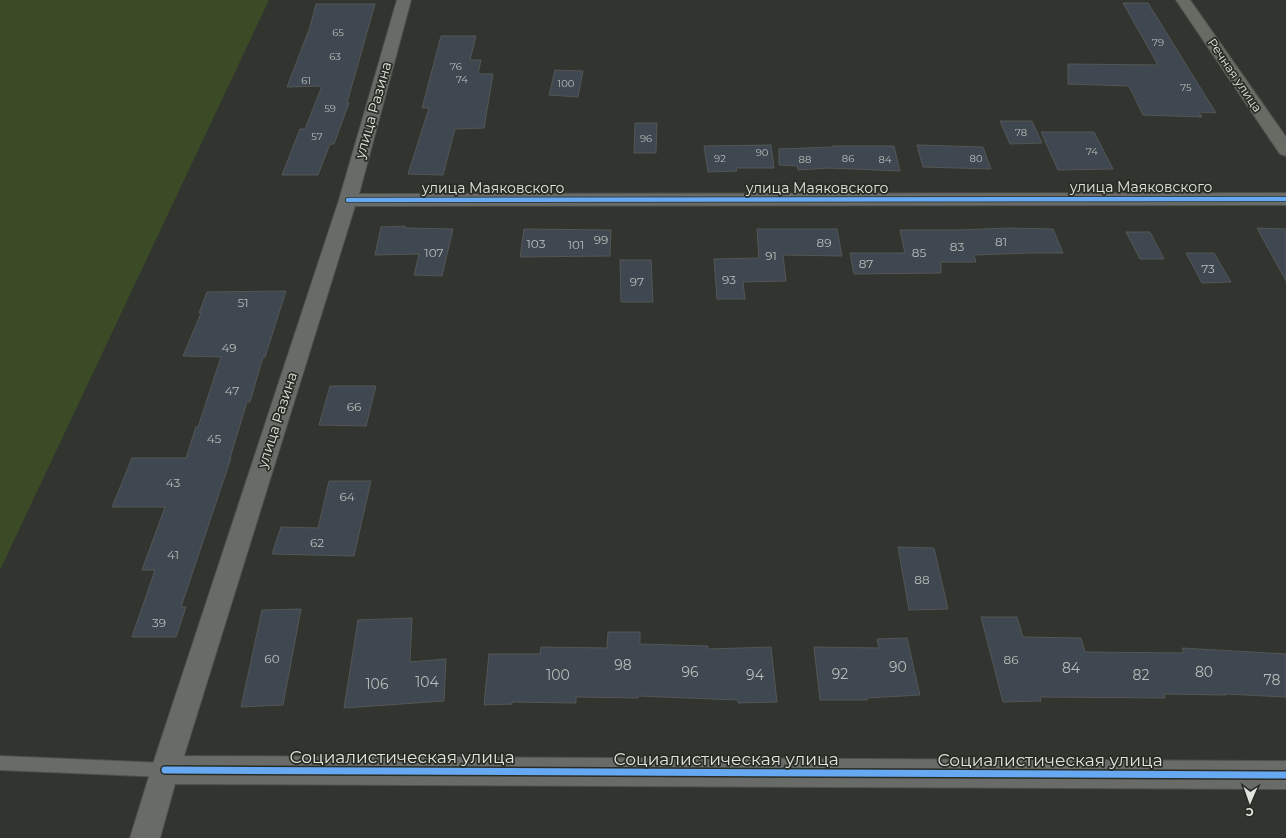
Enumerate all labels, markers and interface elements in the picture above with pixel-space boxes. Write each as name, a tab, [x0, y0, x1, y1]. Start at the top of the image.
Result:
house number: 65	[332, 26, 344, 39]
street label: Речная улица	[1205, 35, 1265, 115]
house number: 79	[1152, 36, 1164, 49]
house number: 63	[329, 50, 341, 63]
street label: улица Разина	[350, 59, 395, 161]
house number: 76	[450, 60, 462, 73]
house number: 74	[456, 73, 468, 86]
house number: 61	[301, 74, 311, 87]
house number: 100	[558, 77, 575, 90]
house number: 75	[1180, 81, 1192, 94]
house number: 59	[324, 102, 336, 115]
house number: 78	[1015, 126, 1027, 139]
house number: 57	[311, 130, 323, 143]
house number: 96	[640, 132, 652, 145]
house number: 74	[1086, 145, 1098, 158]
house number: 90	[756, 146, 769, 159]
house number: 92	[714, 152, 726, 165]
house number: 86	[842, 152, 854, 165]
house number: 80	[970, 152, 983, 165]
house number: 88	[799, 153, 811, 166]
house number: 84	[879, 153, 892, 166]
street label: улица Маяковского	[1069, 178, 1212, 196]
street label: улица Маяковского	[421, 179, 564, 197]
street label: улица Маяковского	[745, 179, 888, 197]
house number: 99	[594, 232, 608, 247]
house number: 81	[995, 234, 1007, 249]
house number: 89	[817, 235, 831, 250]
house number: 103	[527, 236, 546, 251]
house number: 101	[568, 237, 584, 252]
house number: 83	[950, 239, 964, 254]
house number: 107	[424, 245, 444, 260]
house number: 85	[912, 245, 926, 260]
house number: 91	[765, 248, 777, 263]
house number: 87	[859, 256, 873, 271]
house number: 73	[1201, 261, 1215, 276]
house number: 93	[722, 272, 736, 287]
house number: 97	[630, 274, 644, 289]
house number: 51	[237, 295, 249, 310]
house number: 49	[221, 340, 237, 355]
street label: улица Разина	[253, 370, 301, 471]
house number: 47	[225, 383, 239, 398]
house number: 66	[347, 399, 361, 414]
house number: 45	[207, 431, 222, 446]
house number: 43	[166, 475, 180, 490]
house number: 64	[339, 489, 355, 504]
house number: 62	[310, 535, 324, 550]
house number: 41	[167, 547, 179, 562]
house number: 88	[914, 572, 930, 587]
house number: 39	[152, 615, 166, 630]
house number: 60	[264, 651, 280, 666]
house number: 86	[1004, 652, 1018, 667]
house number: 98	[614, 656, 632, 674]
house number: 90	[889, 658, 907, 676]
house number: 84	[1062, 659, 1081, 677]
house number: 96	[681, 663, 699, 681]
house number: 80	[1195, 663, 1213, 681]
house number: 92	[832, 665, 848, 683]
house number: 100	[546, 666, 570, 684]
house number: 94	[746, 666, 765, 684]
house number: 82	[1133, 666, 1149, 684]
house number: 78	[1264, 671, 1281, 689]
house number: 104	[415, 673, 440, 691]
house number: 106	[366, 675, 389, 693]
street label: Социалистическая улица	[289, 747, 515, 767]
street label: Социалистическая улица	[613, 749, 839, 769]
street label: Социалистическая улица	[937, 750, 1163, 770]
north arrow	[1230, 782, 1270, 822]
text: С	[1245, 805, 1254, 819]

